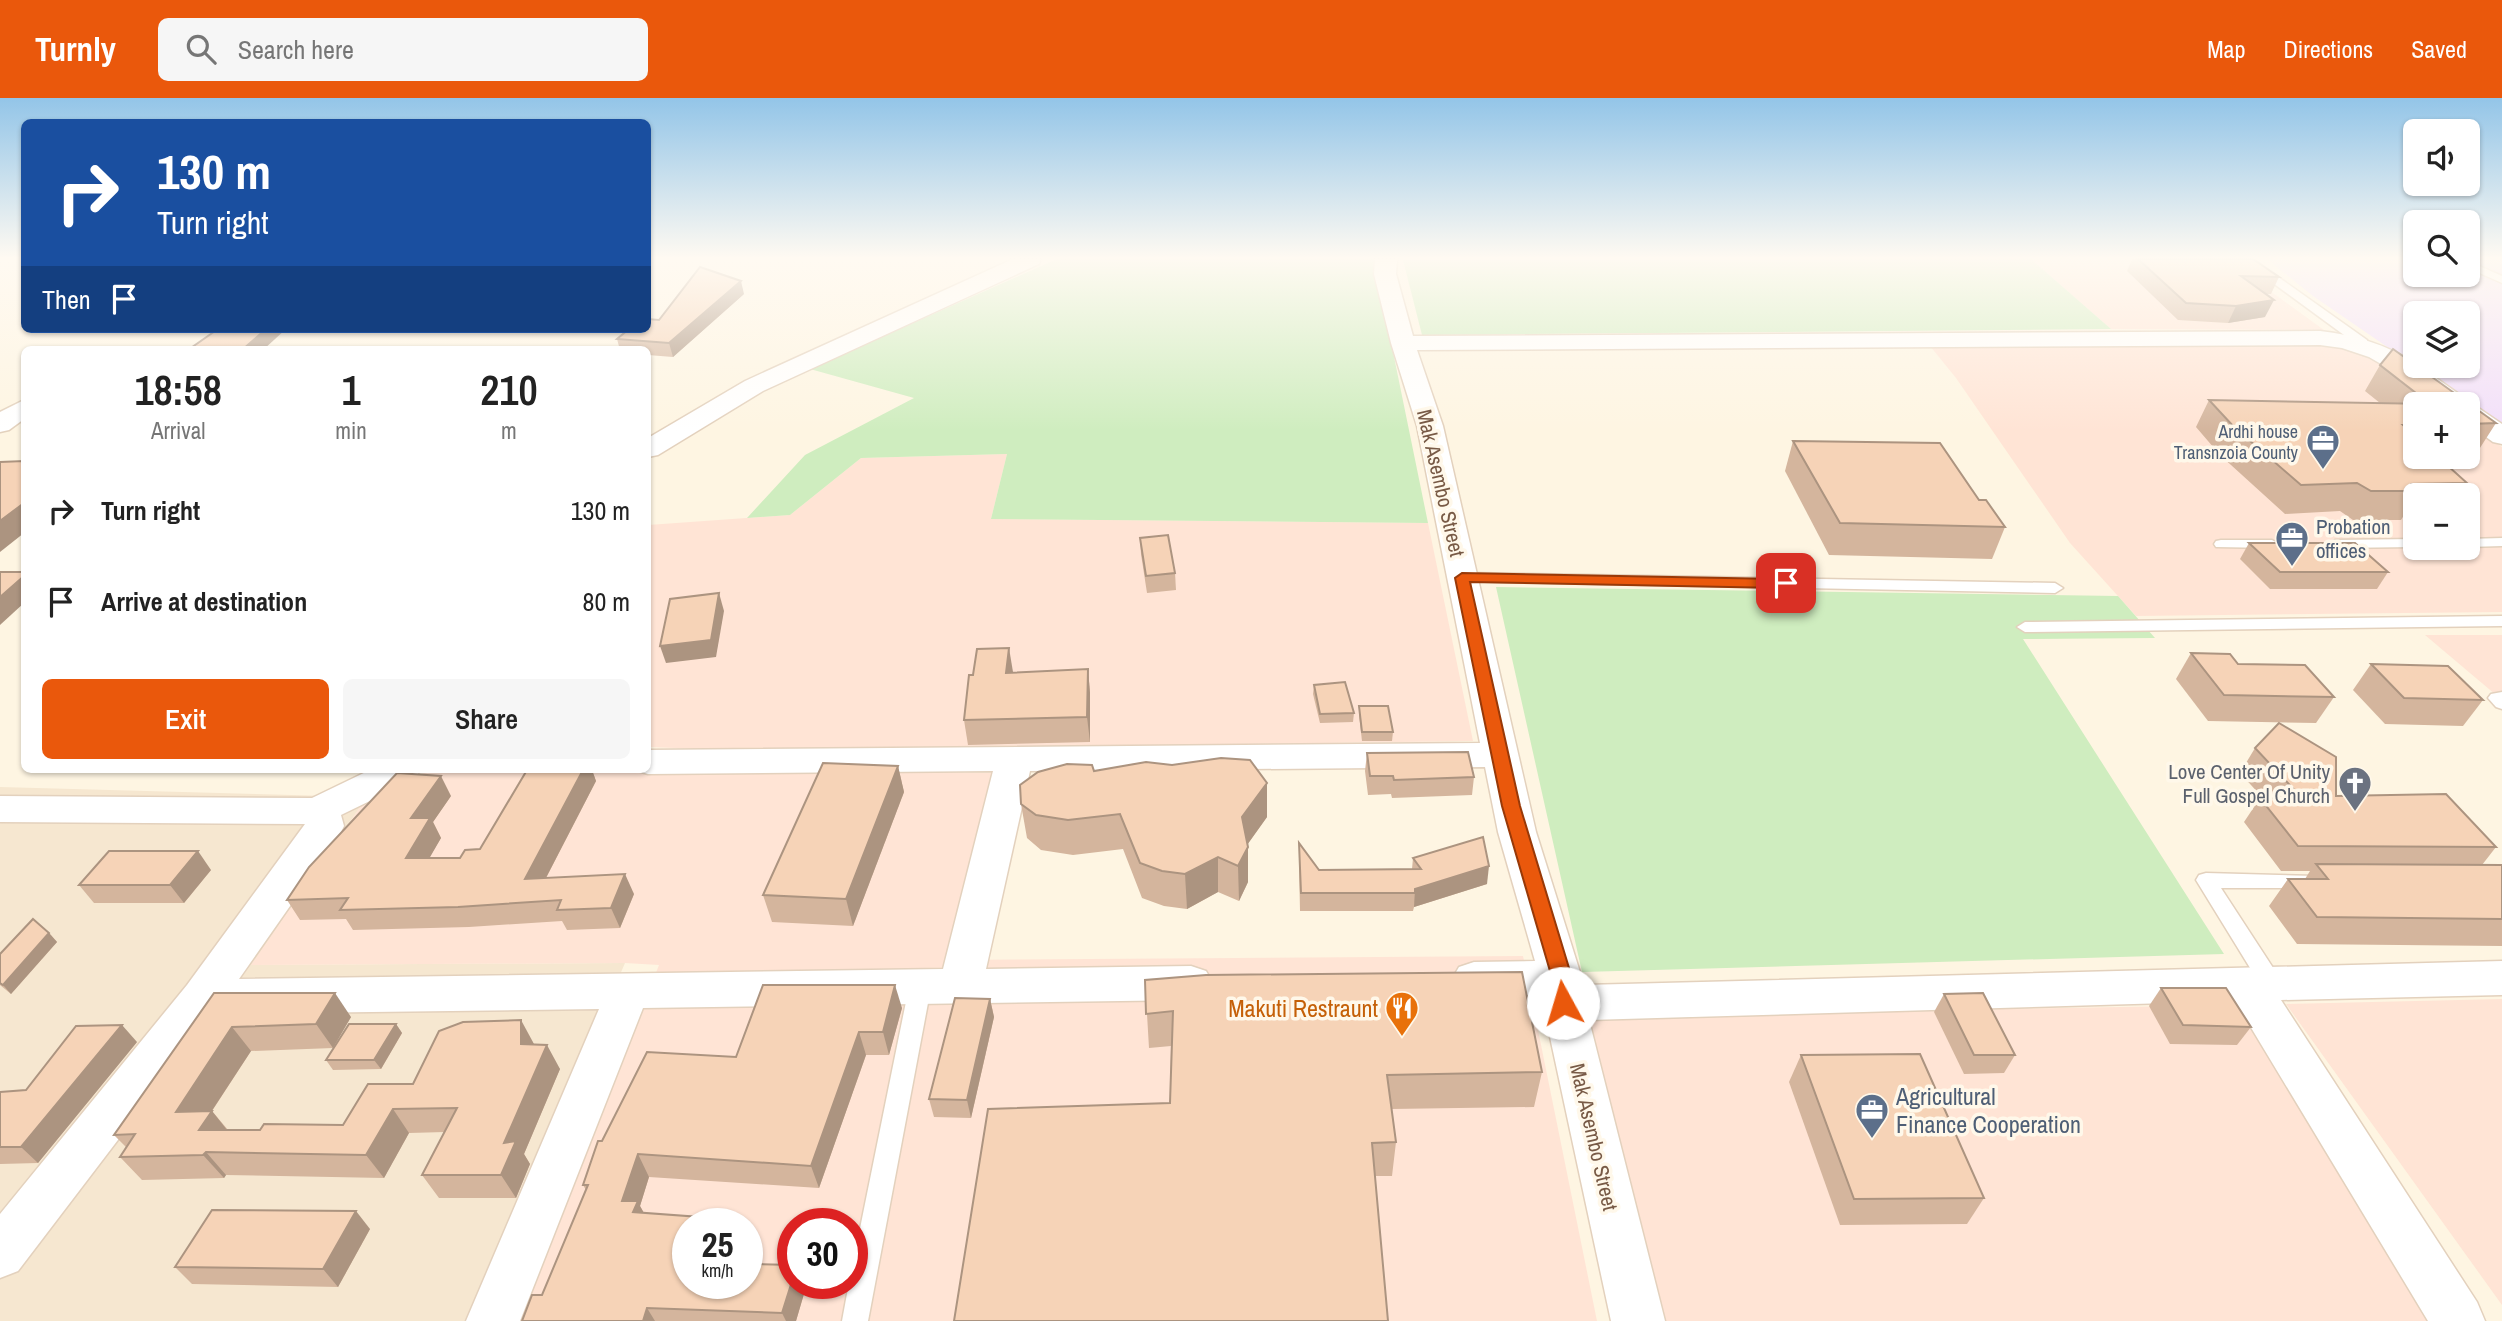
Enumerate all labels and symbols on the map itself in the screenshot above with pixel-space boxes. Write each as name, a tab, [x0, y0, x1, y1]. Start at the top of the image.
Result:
street label: Mak Asembo Street	[1410, 407, 1472, 560]
place label: Ardhi house Transnzoia County	[2174, 419, 2299, 465]
office icon: Ardhi house Transnzoia County	[2304, 422, 2342, 471]
place label: Probation offices	[2316, 512, 2391, 565]
office icon: Probation offices	[2273, 519, 2311, 568]
pin	[1756, 553, 1816, 613]
place label: Love Center Of Unity Full Gospel Church	[2168, 757, 2330, 810]
church icon: Love Center Of Unity Full Gospel Church	[2336, 764, 2374, 813]
position arrow	[1526, 966, 1600, 1040]
restaurant icon: Makuti Restraunt	[1383, 989, 1421, 1038]
place label: Makuti Restraunt	[1228, 992, 1379, 1024]
street label: Mak Asembo Street	[1563, 1061, 1625, 1214]
place label: Agricultural Finance Cooperation	[1895, 1080, 2081, 1140]
office icon: Agricultural Finance Cooperation	[1853, 1091, 1891, 1140]
speed limit sign: 30	[777, 1208, 868, 1299]

